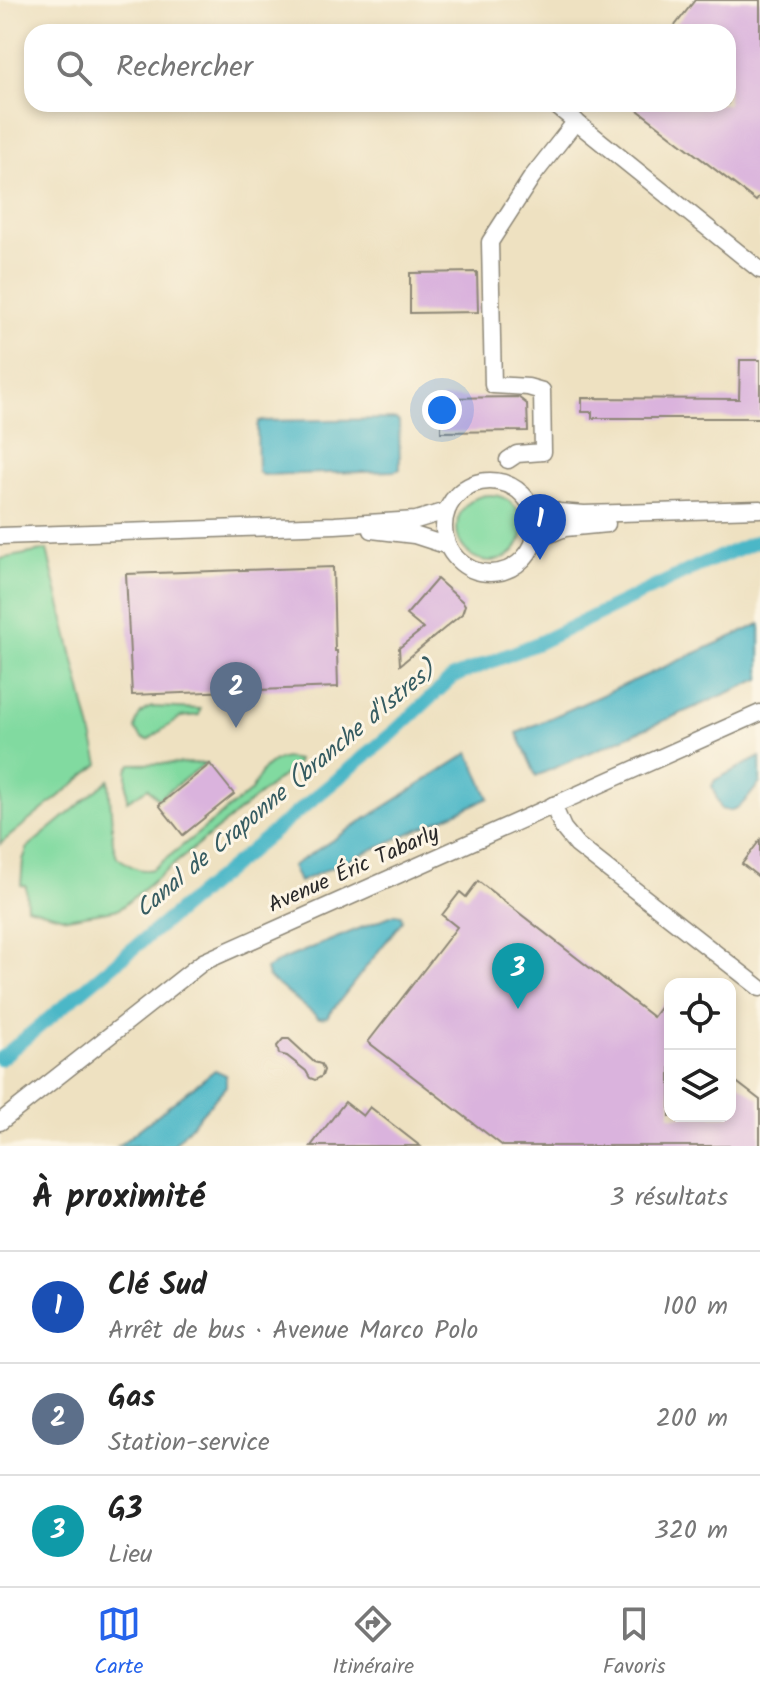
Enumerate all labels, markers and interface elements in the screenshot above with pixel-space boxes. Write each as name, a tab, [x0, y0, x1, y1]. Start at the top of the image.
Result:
search box	[24, 24, 736, 112]
text: Rechercher	[116, 44, 253, 92]
icon: search	[52, 46, 96, 90]
your location	[422, 390, 462, 430]
pin: 1	[514, 494, 566, 560]
water label: Canal de Craponne (branche d'Istres)	[127, 650, 448, 928]
pin: 2	[210, 662, 262, 728]
street label: Avenue Éric Tabarly	[263, 816, 446, 924]
pin: 3	[492, 943, 544, 1009]
map controls	[664, 978, 736, 1122]
button: locate	[664, 978, 736, 1050]
button: layers	[664, 1050, 736, 1122]
text: À proximité	[32, 1171, 205, 1225]
text: 3 résultats	[609, 1177, 728, 1219]
text: Clé Sud	[108, 1262, 207, 1310]
text: 1	[54, 1286, 62, 1328]
text: 100 m	[663, 1286, 728, 1328]
text: Arrêt de bus · Avenue Marco Polo	[108, 1310, 478, 1352]
text: Gas	[108, 1374, 155, 1422]
text: 2	[50, 1398, 66, 1440]
text: 200 m	[656, 1398, 728, 1440]
text: Station-service	[108, 1422, 270, 1464]
text: G3	[108, 1486, 142, 1534]
text: 3	[51, 1510, 65, 1552]
text: 320 m	[654, 1510, 728, 1552]
text: Lieu	[108, 1534, 153, 1576]
tab: Carte	[94, 1602, 144, 1685]
tab: Itinéraire	[332, 1602, 414, 1685]
tab: Favoris	[603, 1602, 666, 1685]

